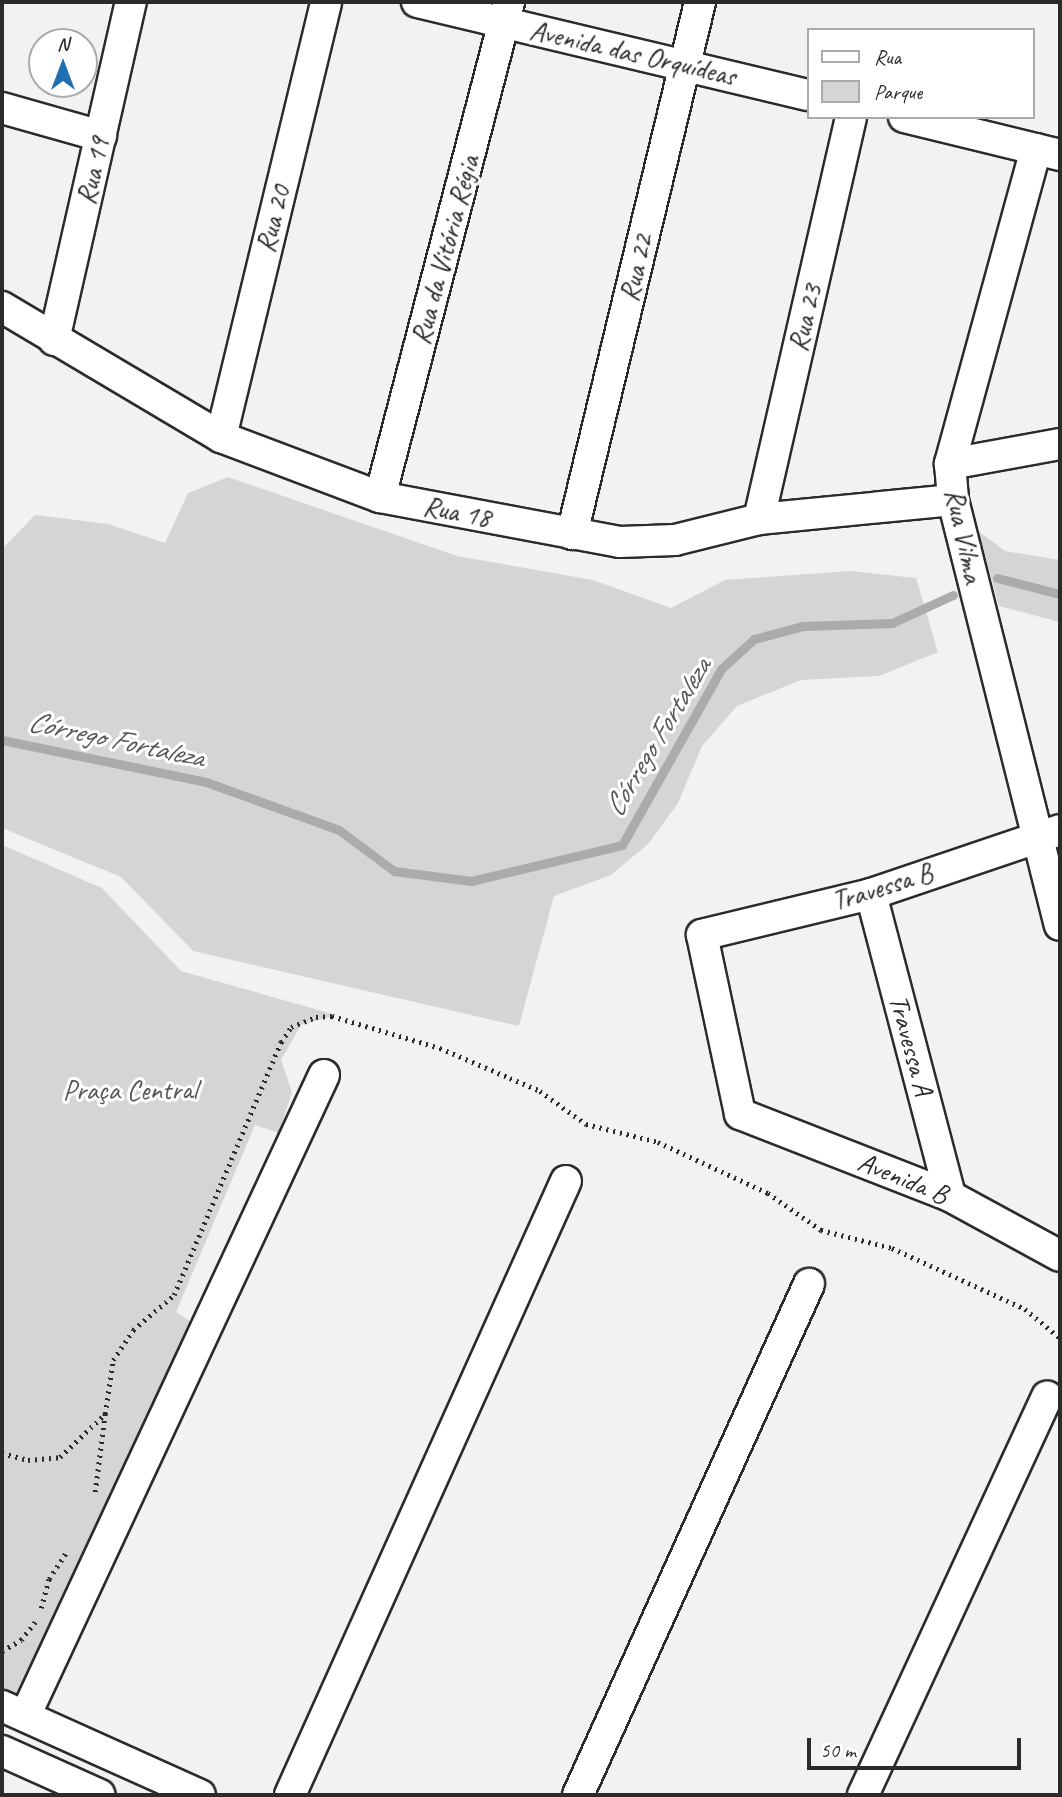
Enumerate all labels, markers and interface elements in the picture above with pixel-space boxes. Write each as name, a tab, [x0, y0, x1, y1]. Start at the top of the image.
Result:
street label: Avenida das Orquídeas	[527, 13, 739, 93]
north arrow	[28, 28, 98, 98]
legend	[806, 28, 1034, 119]
text: N	[57, 32, 69, 56]
text: Rua	[874, 44, 901, 70]
text: Parque	[874, 79, 922, 105]
street label: Rua 19	[69, 134, 117, 208]
street label: Rua da Vitória Régia	[404, 151, 486, 349]
street label: Rua 20	[249, 182, 297, 256]
street label: Rua 22	[612, 231, 660, 305]
street label: Rua 23	[781, 281, 829, 355]
street label: Rua Vilma	[938, 486, 990, 586]
street label: Rua 18	[421, 489, 493, 535]
water label: Córrego Fortaleza	[596, 651, 718, 823]
water label: Córrego Fortaleza	[25, 703, 207, 775]
street label: Travessa B	[828, 856, 936, 918]
street label: Travessa A	[882, 991, 940, 1099]
park label: Praça Central	[63, 1073, 197, 1107]
street label: Avenida B	[853, 1145, 953, 1211]
scale bar	[810, 1724, 1024, 1768]
text: 50 m	[820, 1737, 856, 1763]

